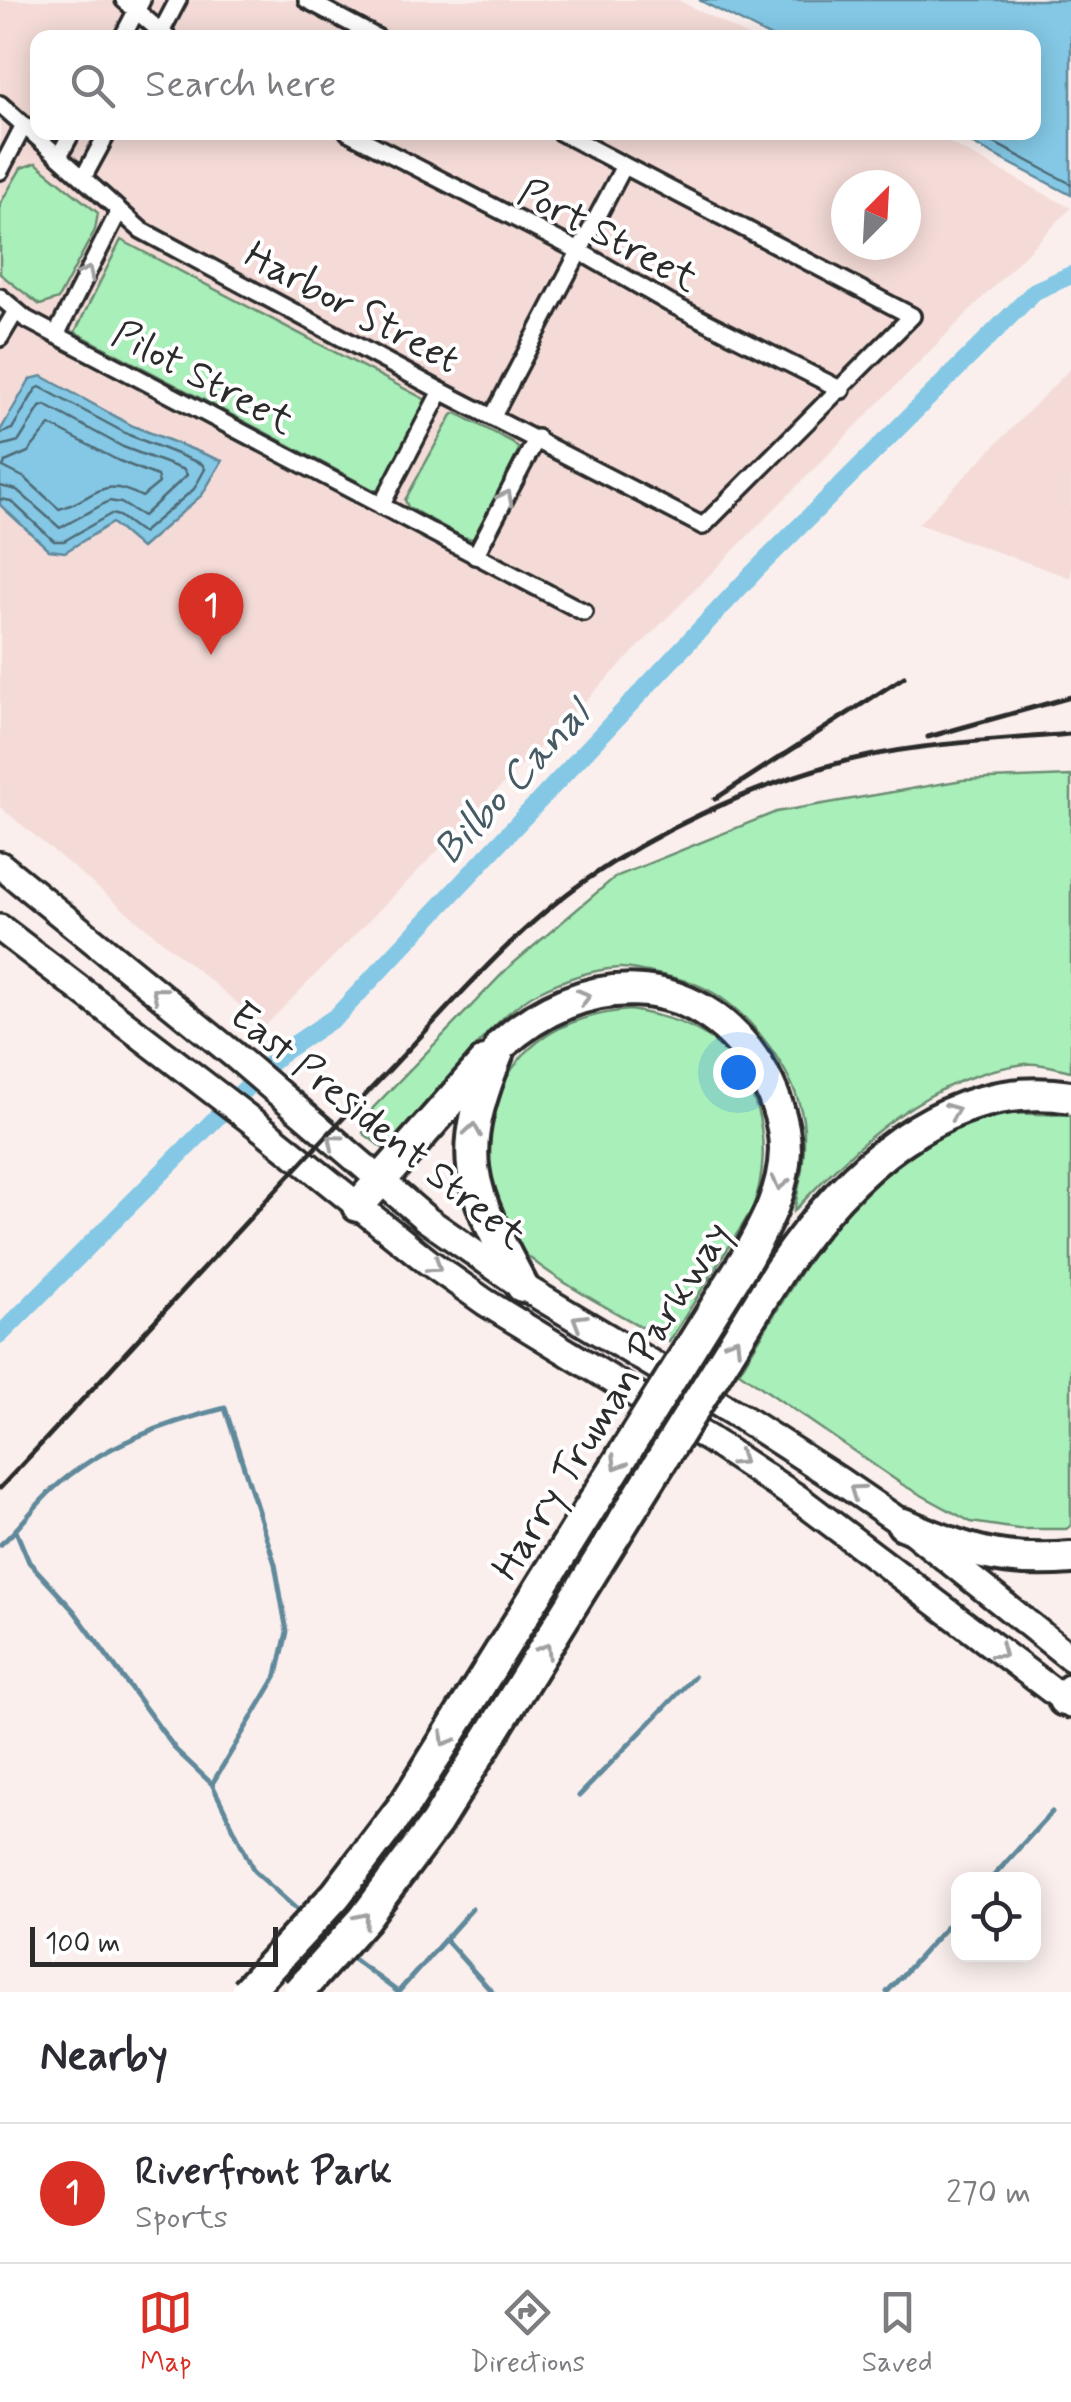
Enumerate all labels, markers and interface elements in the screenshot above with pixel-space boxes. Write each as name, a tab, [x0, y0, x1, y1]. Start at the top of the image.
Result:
search box	[30, 30, 1041, 140]
icon: search	[65, 58, 120, 113]
text: Search here	[145, 61, 336, 110]
street label: Port Street	[508, 167, 707, 306]
north arrow	[831, 170, 921, 260]
street label: Harbor Street	[235, 230, 468, 387]
one-way arrow	[75, 265, 94, 283]
street label: Pilot Street	[103, 309, 303, 448]
one-way arrow	[494, 489, 513, 508]
pin: 1	[178, 572, 244, 655]
water label: Bilbo Canal	[422, 685, 607, 877]
one-way arrow	[151, 987, 169, 1005]
one-way arrow	[575, 987, 592, 1008]
street label: East President Street	[218, 990, 536, 1262]
your location	[713, 1047, 764, 1098]
one-way arrow	[943, 1103, 960, 1123]
one-way arrow	[462, 1122, 483, 1138]
one-way arrow	[328, 1134, 346, 1152]
one-way arrow	[770, 1174, 791, 1191]
street label: Harry Truman Parkway	[481, 1212, 744, 1591]
one-way arrow	[424, 1254, 442, 1272]
one-way arrow	[572, 1314, 590, 1333]
one-way arrow	[722, 1337, 741, 1355]
one-way arrow	[727, 1447, 746, 1465]
one-way arrow	[612, 1452, 631, 1470]
one-way arrow	[848, 1485, 867, 1503]
one-way arrow	[989, 1640, 1007, 1657]
one-way arrow	[533, 1643, 552, 1661]
one-way arrow	[440, 1728, 459, 1746]
map controls	[951, 1872, 1041, 1962]
button: locate	[951, 1872, 1041, 1962]
one-way arrow	[351, 1913, 369, 1931]
scale bar	[30, 1922, 278, 1966]
text: 100 m	[45, 1926, 120, 1963]
text: Nearby	[40, 2030, 168, 2085]
text: Riverfront Park	[135, 2148, 392, 2197]
text: 1	[65, 2172, 80, 2214]
text: 270 m	[946, 2172, 1031, 2214]
text: Sports	[135, 2197, 228, 2239]
tab: Map	[138, 2285, 193, 2382]
tab: Directions	[470, 2285, 585, 2382]
tab: Saved	[862, 2285, 933, 2382]

